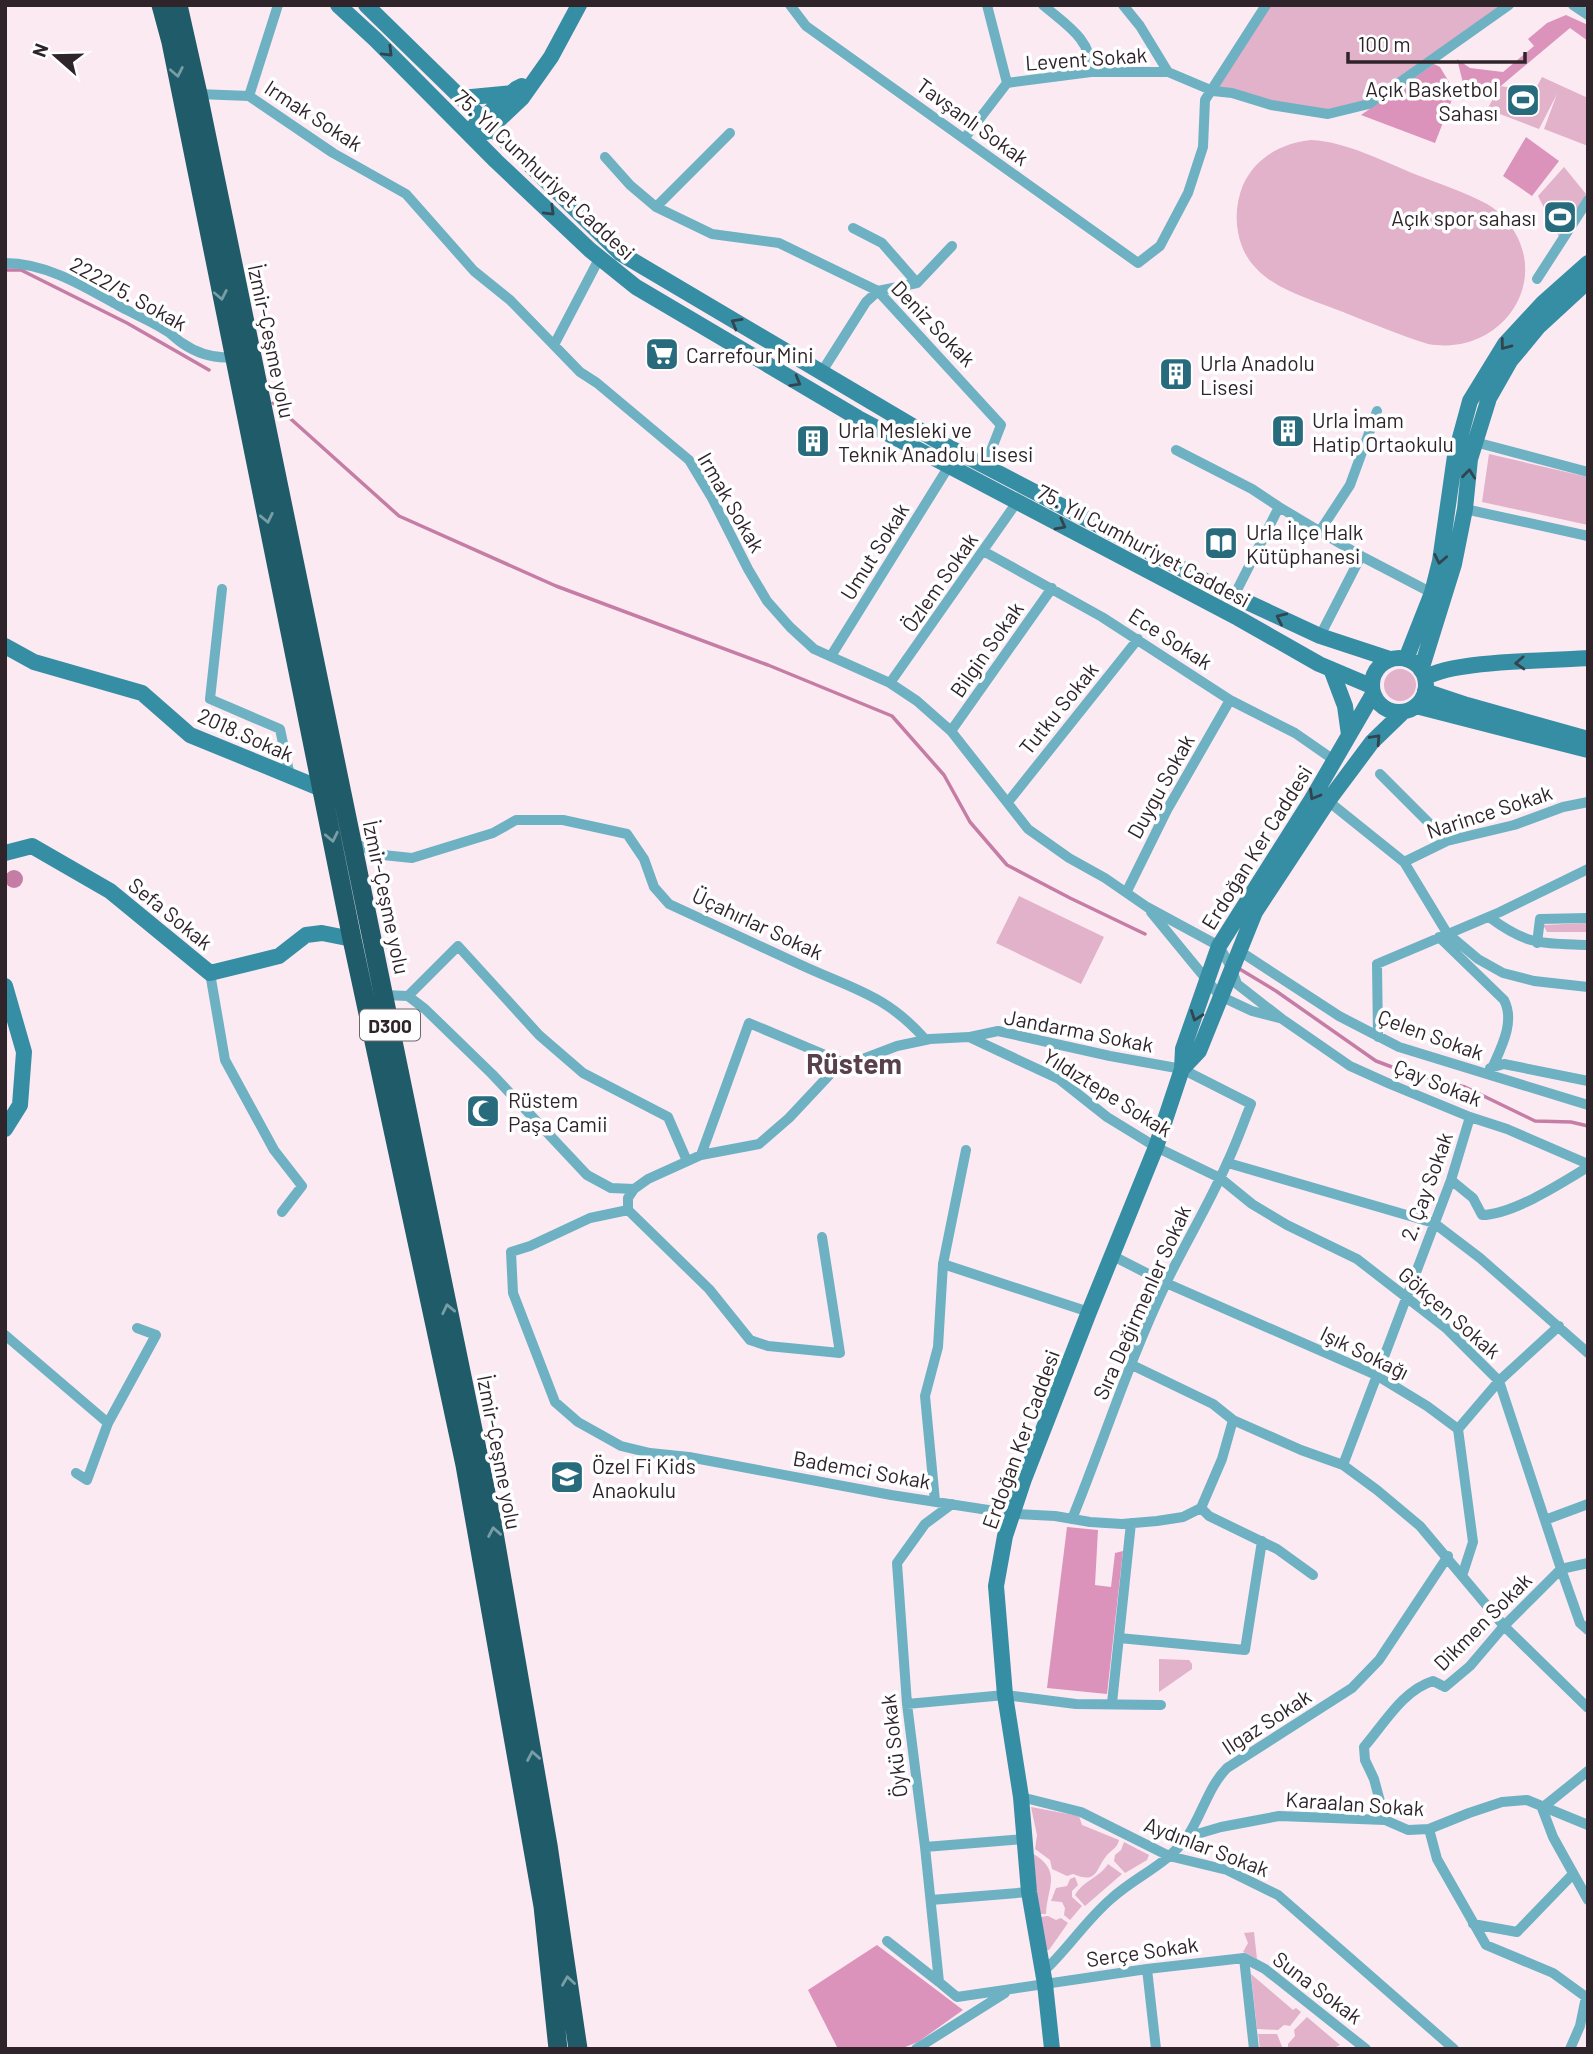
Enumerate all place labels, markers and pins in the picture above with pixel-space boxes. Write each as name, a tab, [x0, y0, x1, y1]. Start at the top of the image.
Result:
place label: Açık Basketbol Sahası	[1365, 76, 1498, 125]
sports icon: Açık Basketbol Sahası	[1504, 81, 1542, 119]
sports icon: Açık spor sahası	[1541, 198, 1579, 236]
place label: Açık spor sahası	[1391, 205, 1536, 230]
supermarket icon: Carrefour Mini	[643, 335, 681, 373]
place label: Carrefour Mini	[686, 342, 814, 367]
place label: Urla Anadolu Lisesi	[1200, 350, 1315, 399]
building icon: Urla Anadolu Lisesi	[1157, 355, 1195, 393]
place label: Urla İmam Hatip Ortaokulu	[1312, 407, 1454, 456]
building icon: Urla İmam Hatip Ortaokulu	[1269, 412, 1307, 450]
place label: Urla Mesleki ve Teknik Anadolu Lisesi	[838, 417, 1033, 466]
building icon: Urla Mesleki ve Teknik Anadolu Lisesi	[794, 422, 832, 460]
place label: Urla İlçe Halk Kütüphanesi	[1246, 519, 1363, 568]
library icon: Urla İlçe Halk Kütüphanesi	[1202, 524, 1240, 562]
place label: Rüstem Paşa Camii	[508, 1087, 608, 1136]
mosque icon: Rüstem Paşa Camii	[464, 1092, 502, 1130]
place label: Özel Fi Kids Anaokulu	[592, 1453, 696, 1502]
school or university icon: Özel Fi Kids Anaokulu	[548, 1458, 586, 1496]

